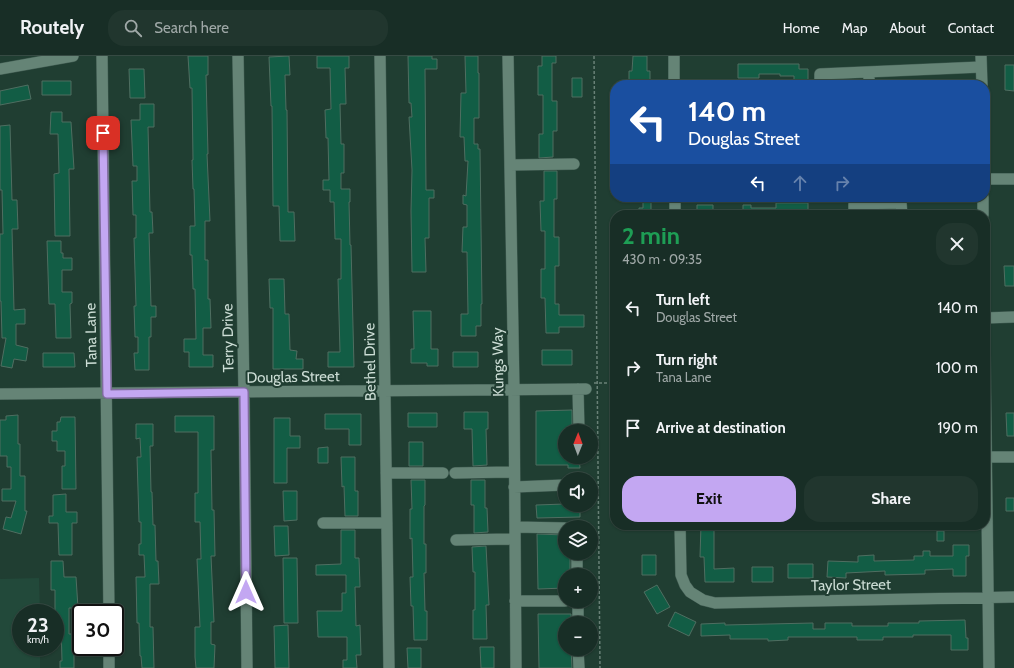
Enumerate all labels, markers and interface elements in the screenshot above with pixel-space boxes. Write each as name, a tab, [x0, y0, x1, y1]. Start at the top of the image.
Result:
search box	[108, 10, 388, 46]
text: Routely	[20, 16, 84, 39]
icon: search	[122, 17, 144, 39]
text: Search here	[154, 19, 229, 37]
text: Home	[783, 19, 820, 37]
text: Map	[842, 19, 867, 37]
text: About	[889, 19, 926, 37]
text: Contact	[948, 19, 994, 37]
text: 140 m	[688, 94, 766, 128]
icon: left	[622, 96, 674, 148]
pin	[86, 116, 120, 150]
icon: arrive	[92, 122, 114, 144]
text: Douglas Street	[688, 128, 800, 150]
icon: left	[747, 172, 769, 194]
icon: ahead	[789, 172, 811, 194]
icon: right	[831, 172, 853, 194]
text: 2 min	[622, 221, 680, 250]
button: close	[936, 223, 978, 265]
text: 430 m · 09:35	[622, 251, 702, 267]
text: Turn left	[656, 291, 710, 309]
icon: left	[622, 297, 644, 319]
text: 140 m	[937, 299, 978, 317]
street label: Tana Lane	[81, 303, 101, 367]
street label: Terry Drive	[218, 303, 238, 372]
text: Douglas Street	[656, 309, 737, 325]
street label: Bethel Drive	[360, 323, 380, 401]
street label: Kungs Way	[488, 327, 508, 397]
text: Turn right	[656, 351, 717, 369]
icon: right	[622, 357, 644, 379]
text: 100 m	[936, 359, 978, 377]
street label: Douglas Street	[246, 367, 340, 387]
text: Tana Lane	[656, 369, 711, 385]
icon: arrive	[622, 417, 644, 439]
text: Arrive at destination	[656, 419, 786, 437]
text: 190 m	[938, 419, 978, 437]
north arrow	[558, 424, 598, 464]
map controls	[558, 424, 598, 656]
button: sound	[558, 472, 598, 512]
button: Exit	[622, 476, 796, 522]
button: Share	[804, 476, 978, 522]
button: layers	[558, 520, 598, 560]
button: +	[558, 568, 598, 608]
position arrow	[225, 571, 267, 613]
street label: Taylor Street	[811, 575, 891, 595]
speed limit sign: 30	[72, 604, 124, 656]
text: 23	[27, 613, 49, 637]
button: −	[558, 616, 598, 656]
text: km/h	[27, 633, 49, 646]

